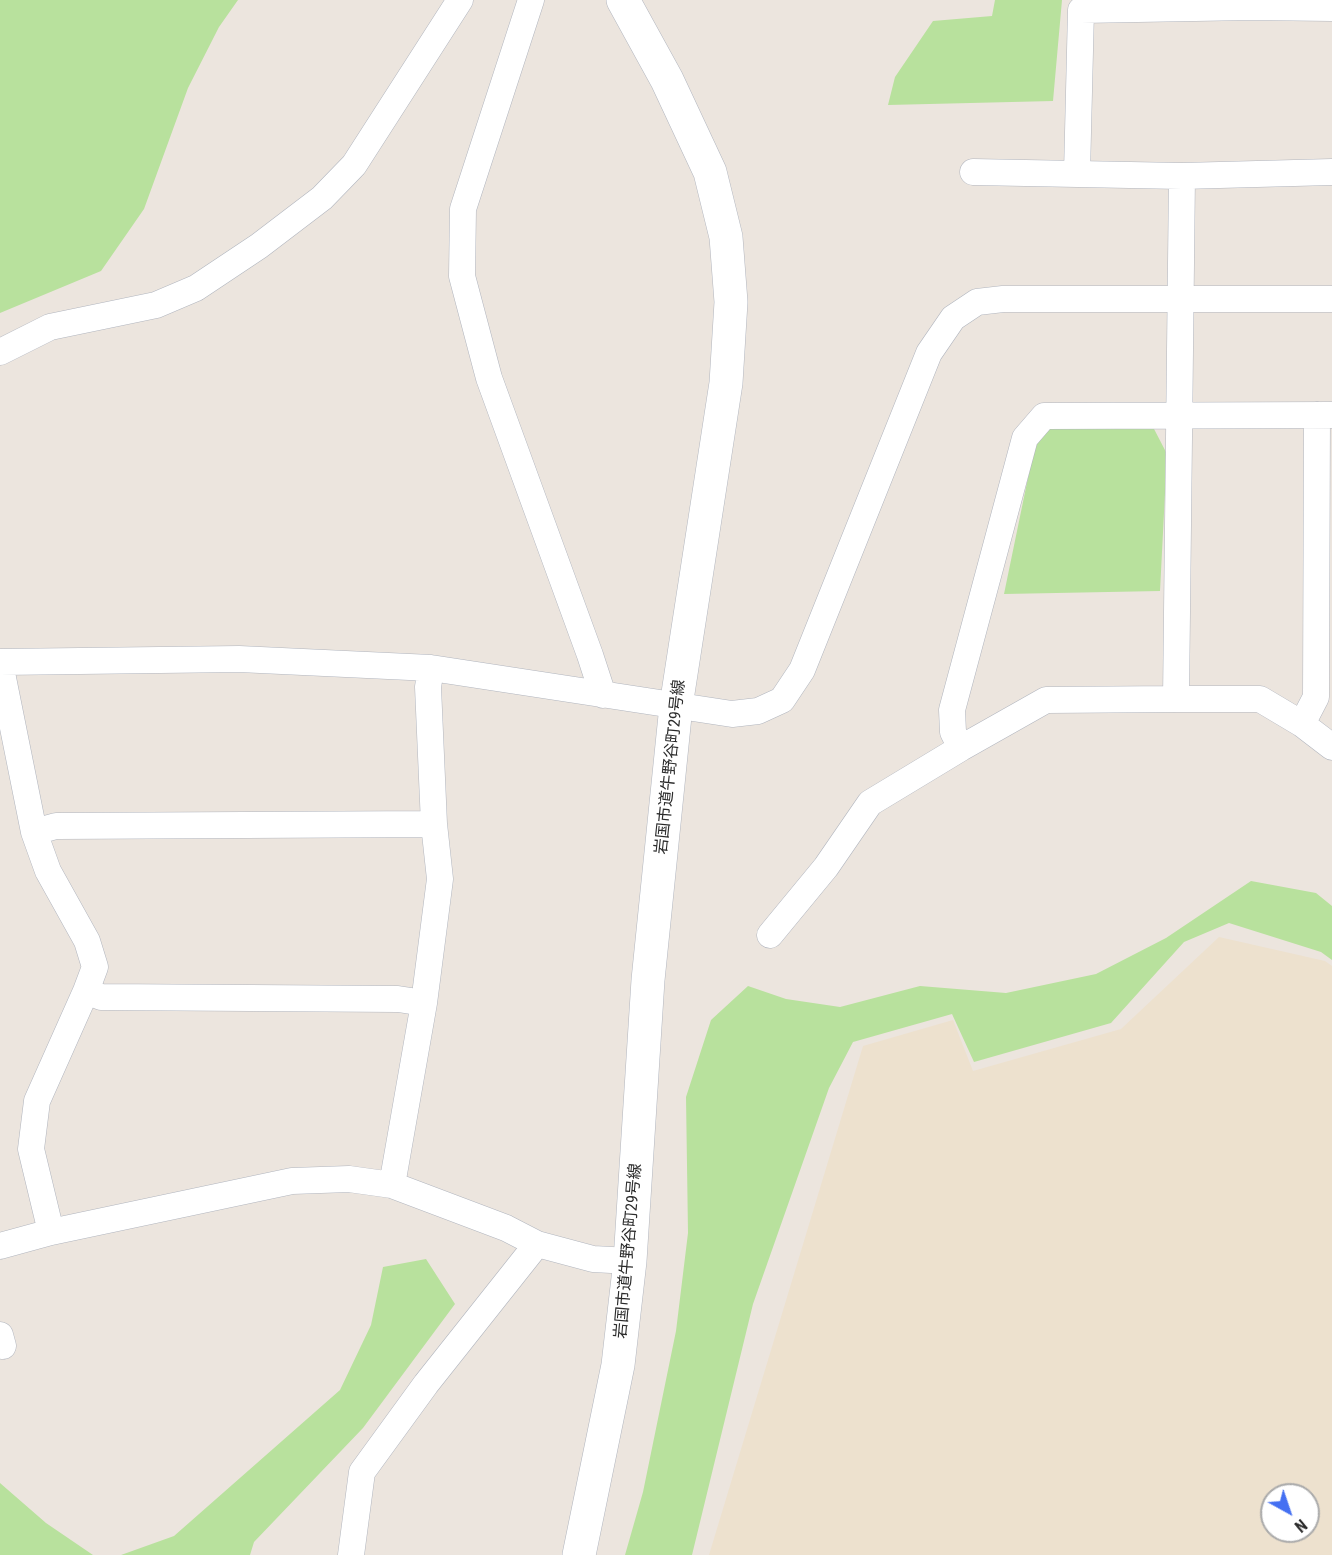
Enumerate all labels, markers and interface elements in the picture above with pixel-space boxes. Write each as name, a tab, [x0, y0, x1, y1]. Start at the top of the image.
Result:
street label: 岩国市道牛野谷町29号線	[652, 679, 690, 855]
street label: 岩国市道牛野谷町29号線	[612, 1163, 646, 1339]
north arrow	[1260, 1483, 1320, 1543]
text: N	[1291, 1515, 1310, 1536]

